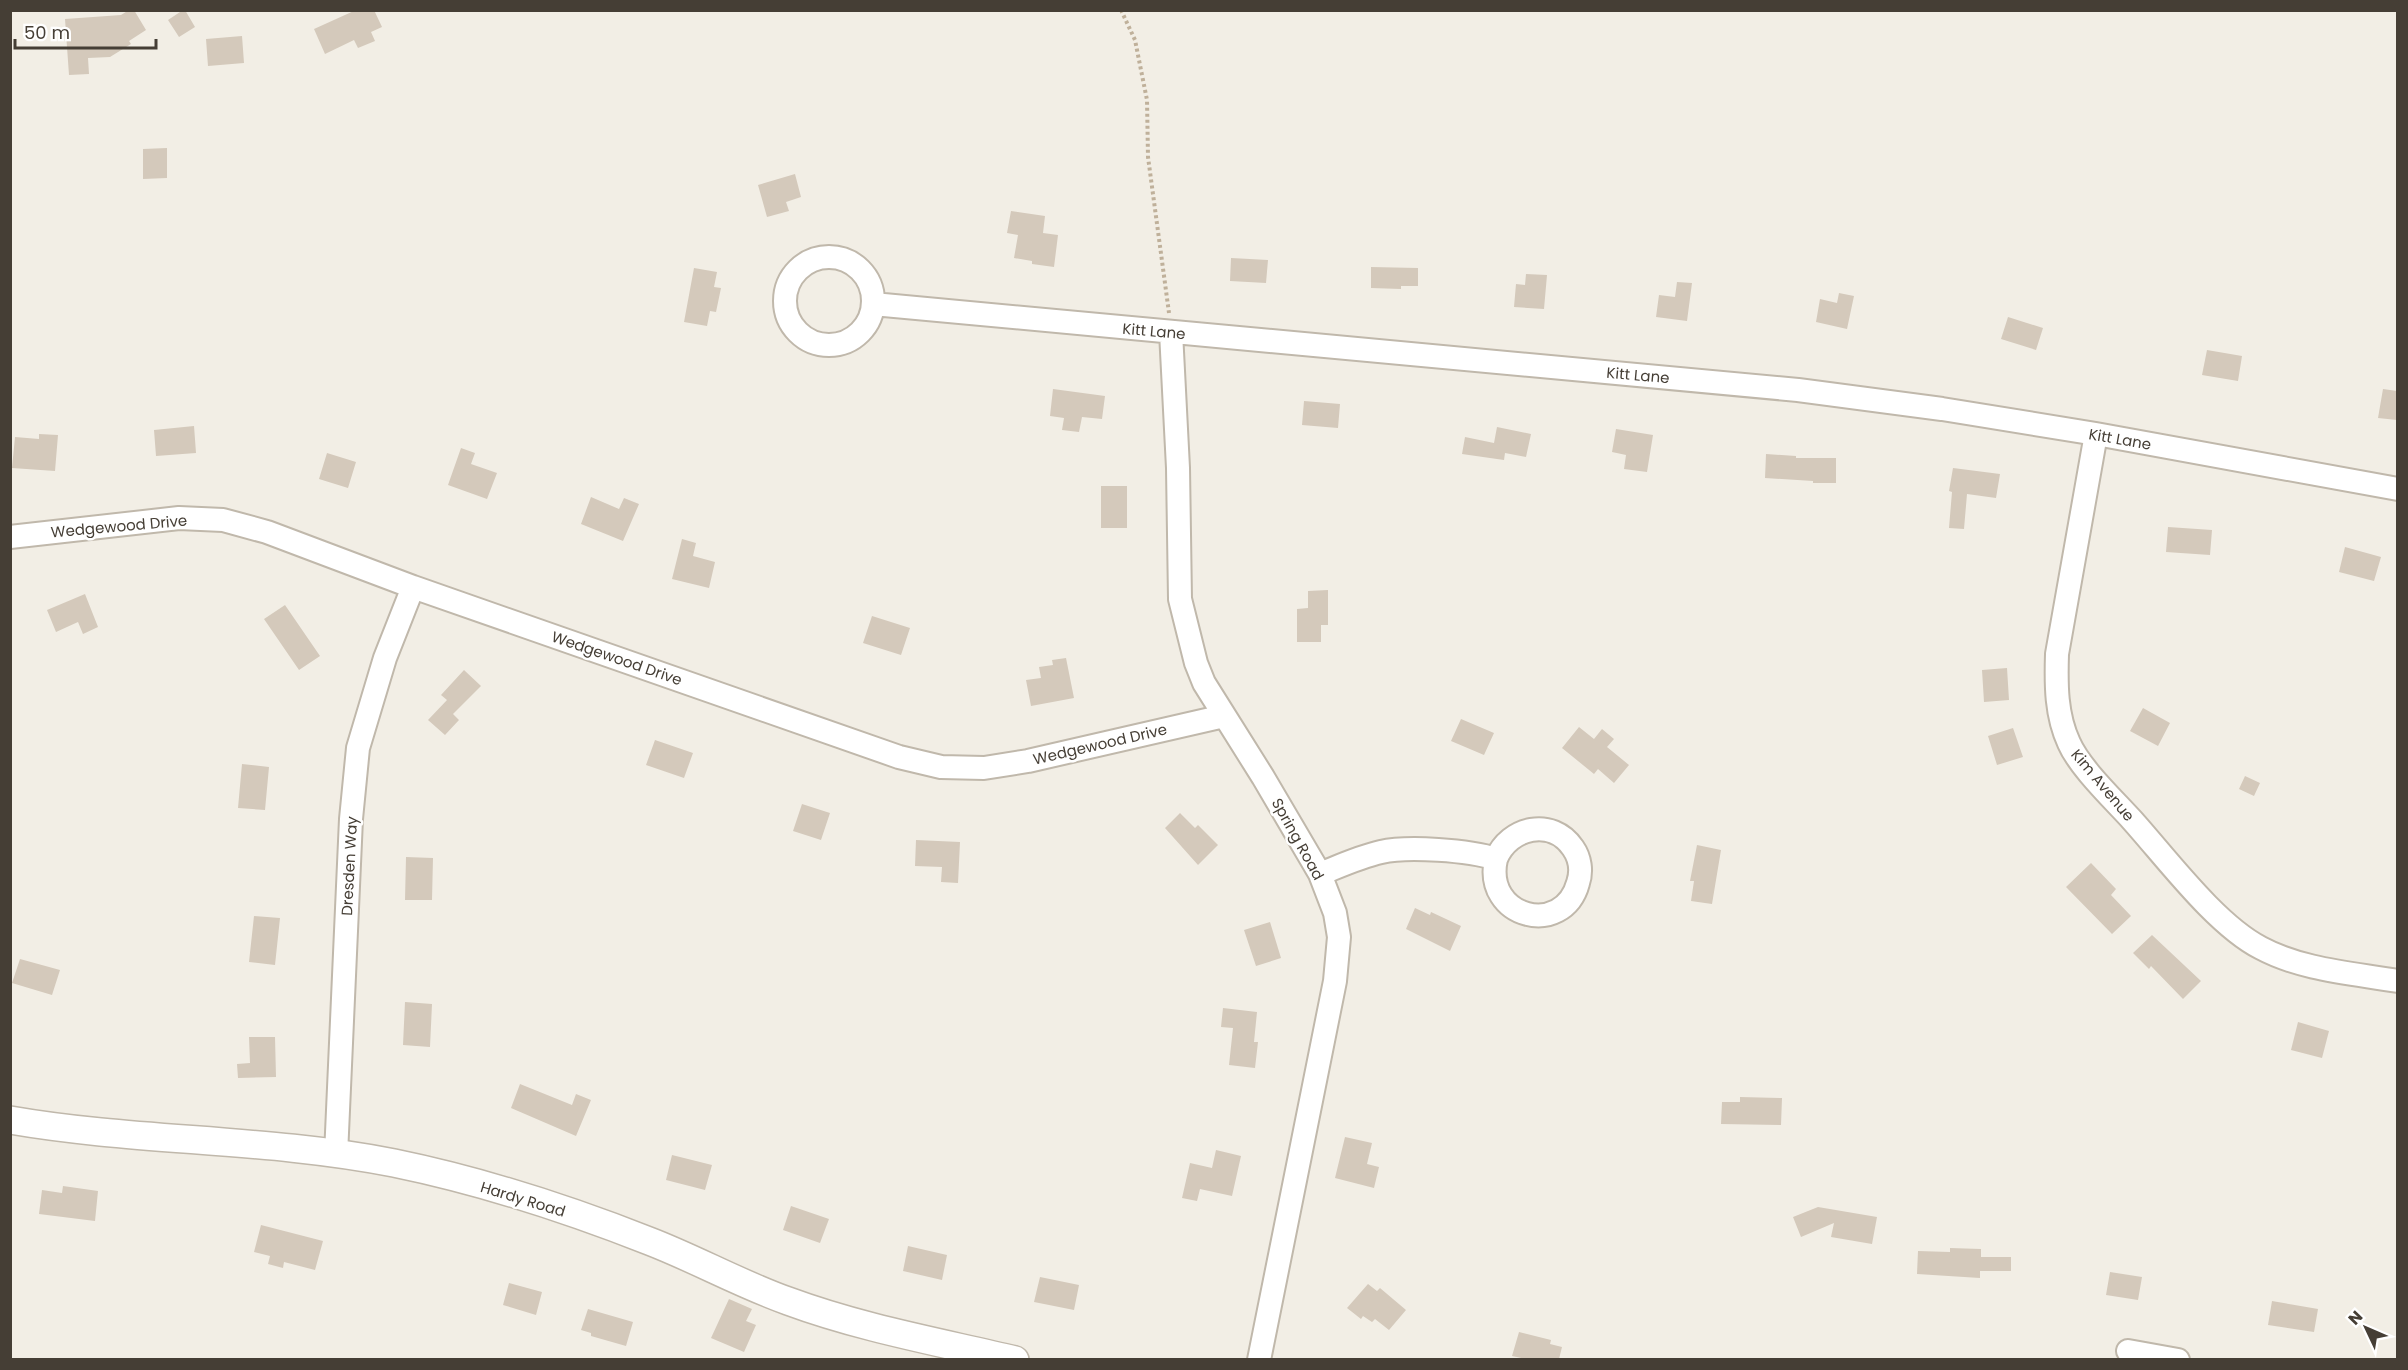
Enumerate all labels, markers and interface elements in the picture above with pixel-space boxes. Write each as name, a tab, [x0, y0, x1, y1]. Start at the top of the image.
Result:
scale bar	[15, 12, 156, 50]
text: 50 m	[24, 20, 70, 45]
street label: Kitt Lane	[1122, 318, 1186, 344]
street label: Kitt Lane	[1606, 362, 1670, 388]
street label: Kitt Lane	[2087, 423, 2153, 455]
street label: Wedgewood Drive	[50, 510, 188, 542]
street label: Wedgewood Drive	[549, 626, 685, 690]
street label: Wedgewood Drive	[1031, 718, 1169, 770]
street label: Kim Avenue	[2067, 744, 2139, 826]
street label: Spring Road	[1267, 794, 1329, 884]
street label: Dresden Way	[336, 815, 362, 916]
street label: Hardy Road	[478, 1176, 568, 1222]
north arrow	[2336, 1298, 2396, 1358]
text: N	[2343, 1306, 2368, 1330]

